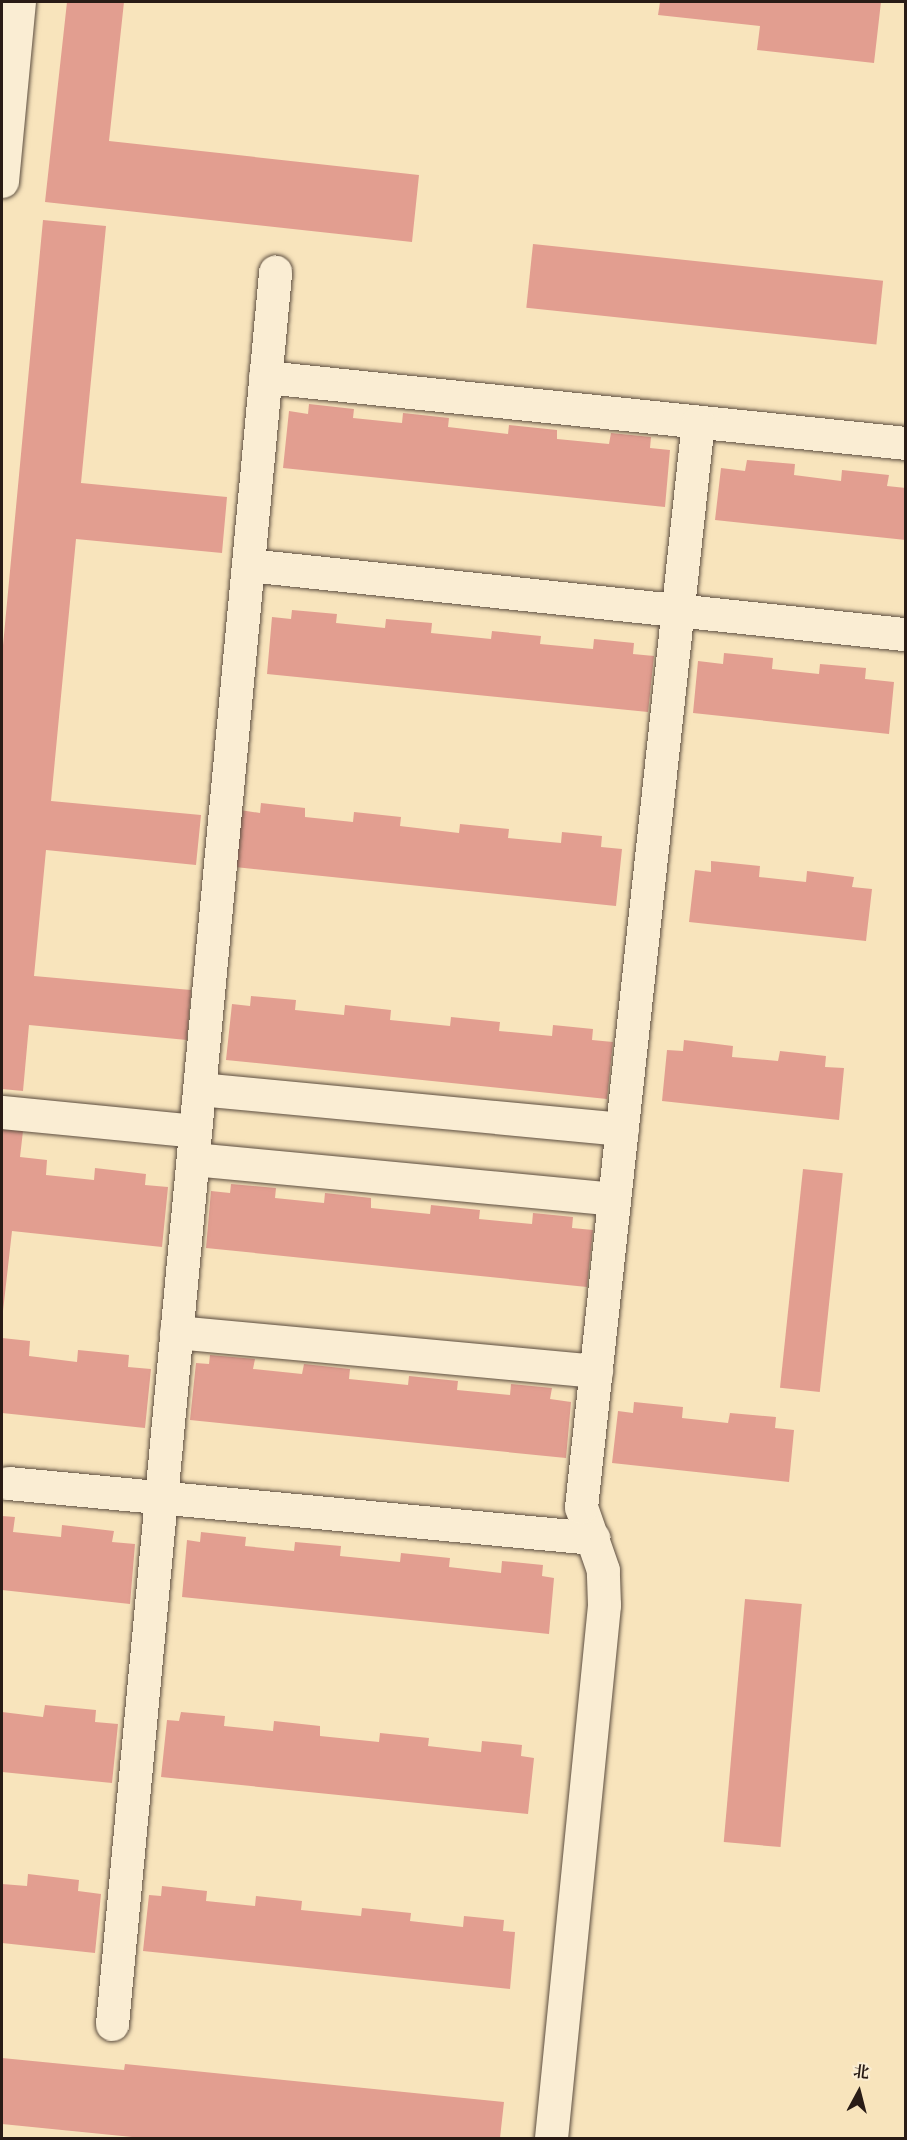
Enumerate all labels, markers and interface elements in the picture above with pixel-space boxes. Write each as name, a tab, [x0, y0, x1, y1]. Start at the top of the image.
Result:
text: 北	[852, 2061, 871, 2086]
north arrow	[829, 2062, 889, 2122]

